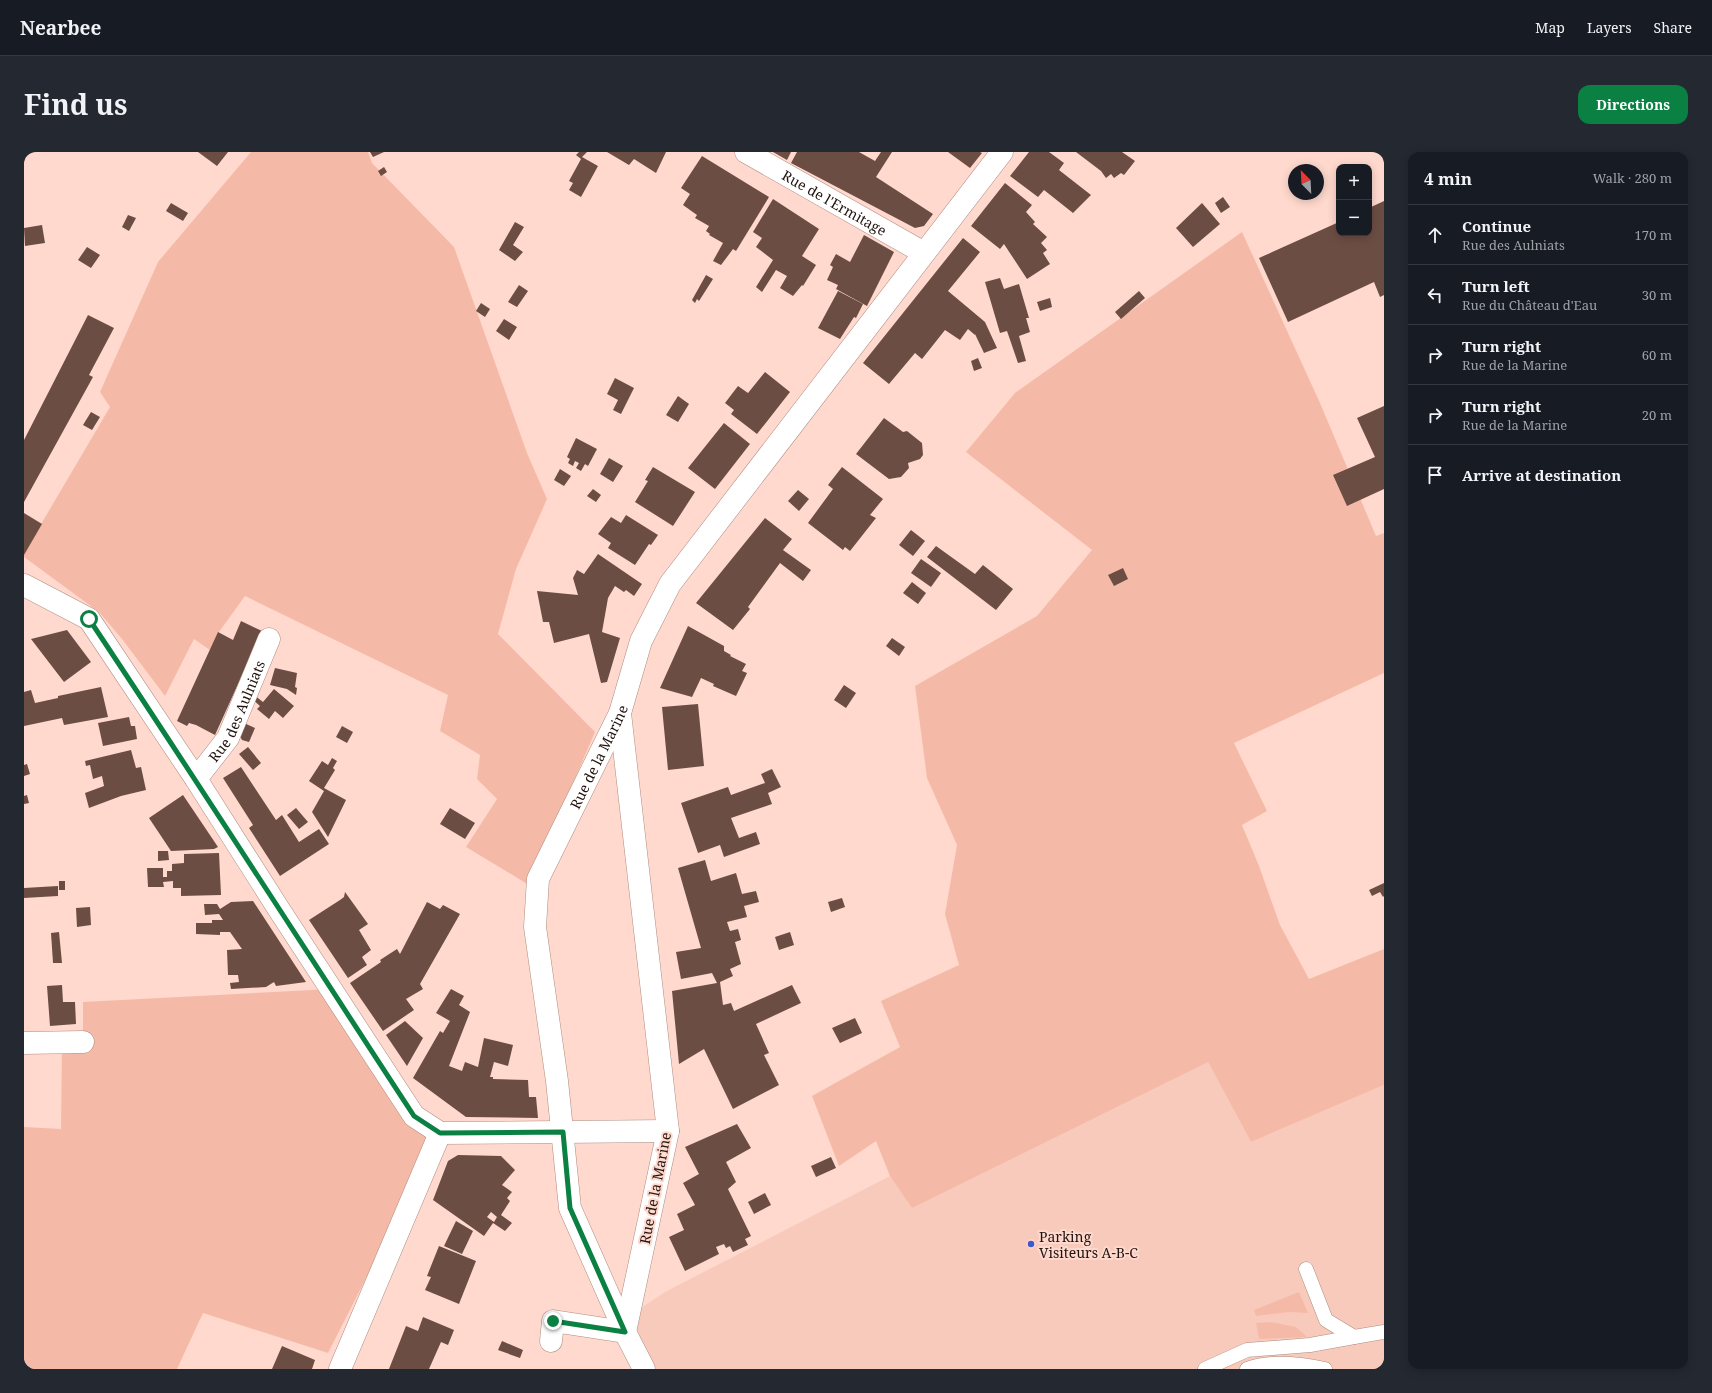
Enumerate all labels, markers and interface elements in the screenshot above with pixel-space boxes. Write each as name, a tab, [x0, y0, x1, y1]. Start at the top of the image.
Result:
text: Nearbee	[20, 15, 101, 41]
text: Map	[1535, 18, 1565, 37]
text: Layers	[1587, 18, 1632, 37]
text: Share	[1654, 18, 1692, 37]
text: Find us	[24, 85, 128, 123]
button: Directions	[1578, 85, 1688, 124]
north arrow	[1288, 164, 1324, 200]
map controls	[1336, 164, 1372, 236]
button: +	[1336, 164, 1372, 200]
street label: Rue de l'Ermitage	[779, 165, 890, 240]
text: 4 min	[1424, 167, 1472, 190]
text: Walk · 280 m	[1593, 169, 1672, 187]
button: −	[1336, 200, 1372, 236]
text: Continue	[1462, 216, 1531, 236]
icon: ahead	[1424, 224, 1446, 246]
text: 170 m	[1635, 226, 1672, 244]
text: Rue des Aulniats	[1462, 236, 1565, 254]
text: Turn left	[1462, 276, 1530, 296]
icon: left	[1424, 284, 1446, 306]
text: 30 m	[1642, 286, 1672, 304]
text: Rue du Château d'Eau	[1462, 296, 1597, 314]
text: Turn right	[1462, 336, 1541, 356]
icon: right	[1424, 344, 1446, 366]
text: 60 m	[1642, 346, 1672, 364]
text: Rue de la Marine	[1462, 356, 1567, 374]
text: Turn right	[1462, 396, 1541, 416]
icon: right	[1424, 404, 1446, 426]
text: 20 m	[1642, 406, 1672, 424]
text: Rue de la Marine	[1462, 416, 1567, 434]
icon: arrive	[1424, 464, 1446, 486]
text: Arrive at destination	[1462, 465, 1621, 485]
route start	[80, 610, 98, 628]
street label: Rue des Aulniats	[204, 657, 269, 765]
street label: Rue de la Marine	[565, 703, 631, 812]
street label: Rue de la Marine	[635, 1131, 675, 1245]
place label: Parking Visiteurs A-B-C	[1039, 1227, 1138, 1262]
marker: Parking Visiteurs A-B-C	[1026, 1239, 1036, 1249]
route end	[544, 1312, 562, 1330]

